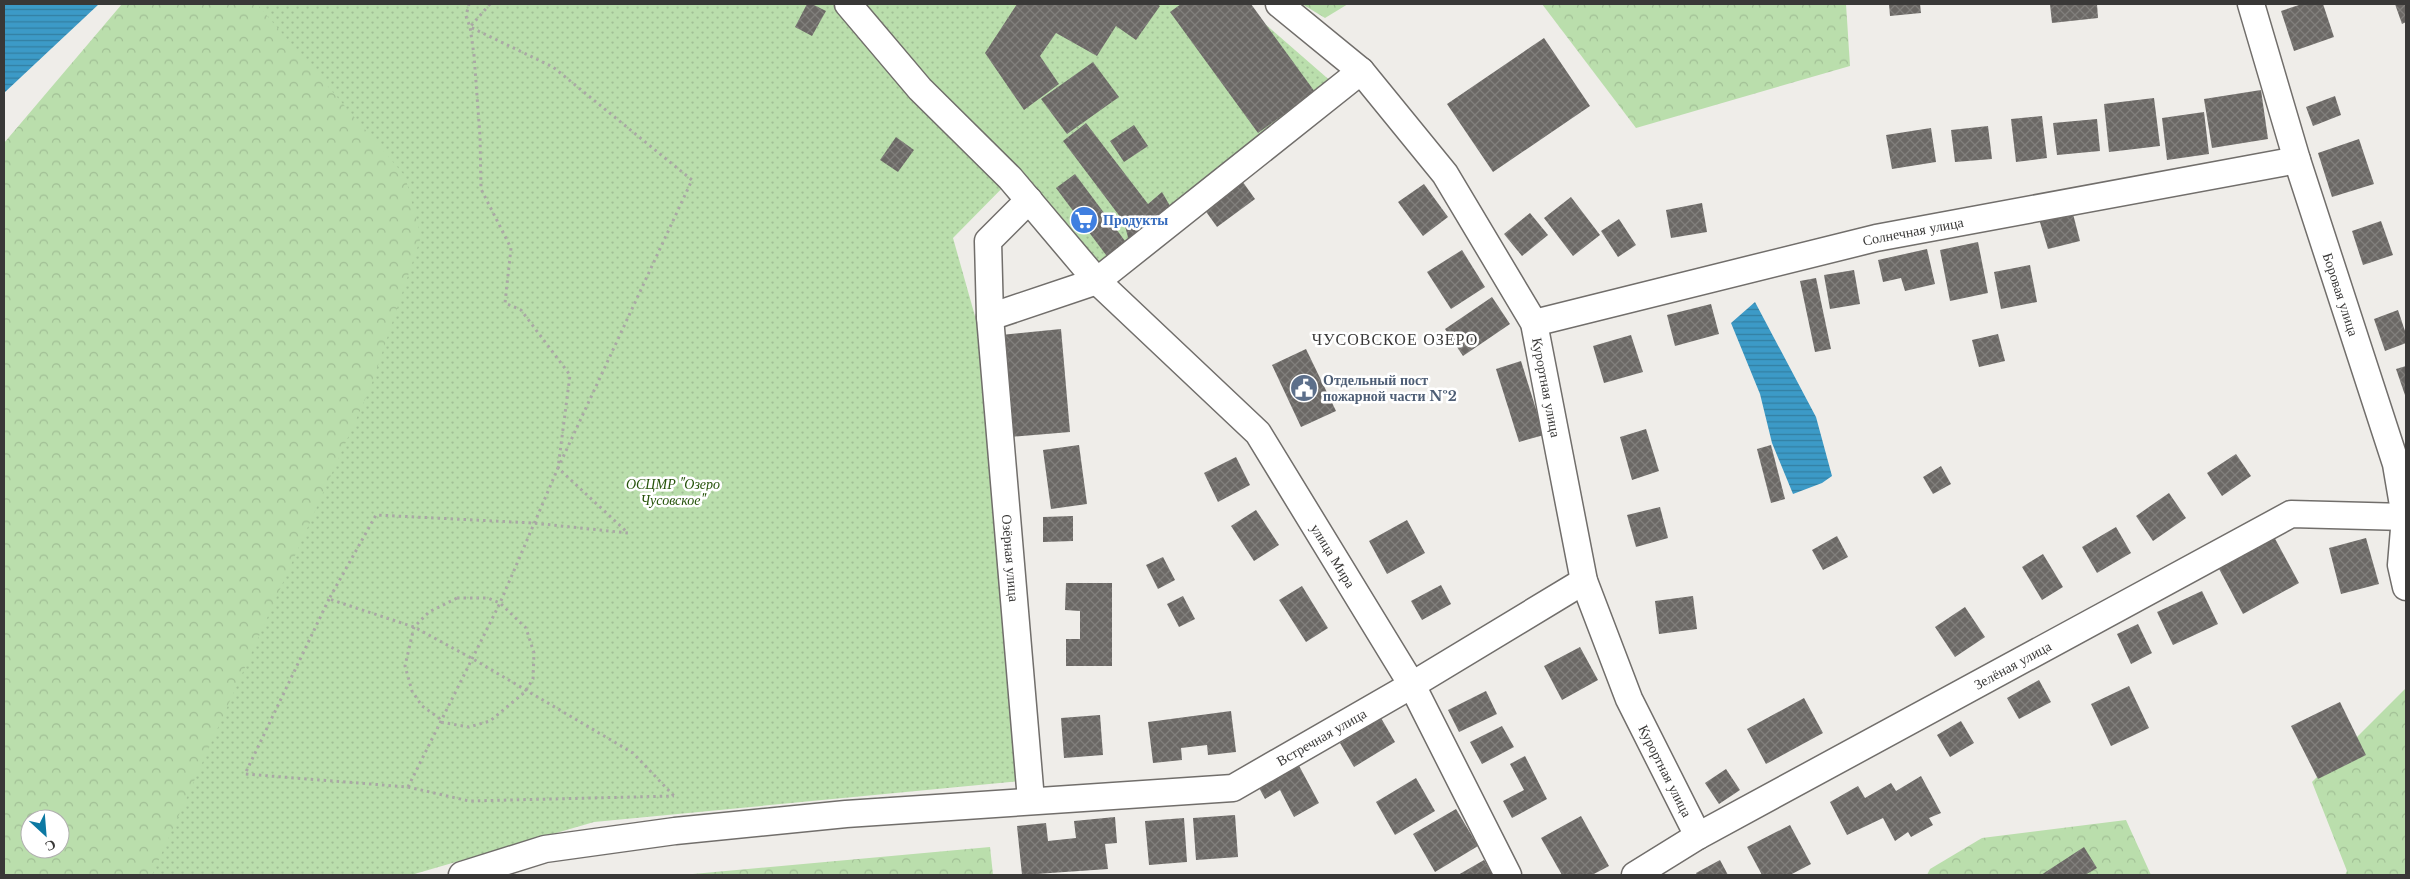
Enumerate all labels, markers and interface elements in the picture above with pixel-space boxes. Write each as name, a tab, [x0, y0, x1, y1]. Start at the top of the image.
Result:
supermarket icon: Продукты	[1069, 205, 1099, 235]
place label: Продукты	[1103, 211, 1168, 229]
street label: Солнечная улица	[1861, 213, 1966, 250]
street label: Боровая улица	[2319, 250, 2363, 339]
district label: ЧУСОВСКОЕ ОЗЕРО	[1312, 329, 1478, 349]
street label: Курортная улица	[1528, 336, 1565, 440]
place label: Отдельный пост пожарной части №2	[1323, 371, 1457, 405]
public building icon: Отдельный пост пожарной части №2	[1289, 373, 1319, 403]
park label: ОСЦМР "Озеро Чусовское"	[626, 475, 720, 509]
street label: Озёрная улица	[998, 514, 1023, 603]
street label: улица Мира	[1307, 520, 1360, 592]
street label: Зелёная улица	[1971, 637, 2055, 693]
street label: Встречная улица	[1273, 704, 1370, 770]
street label: Курортная улица	[1634, 722, 1696, 821]
north arrow	[20, 809, 70, 859]
text: С	[42, 835, 59, 856]

